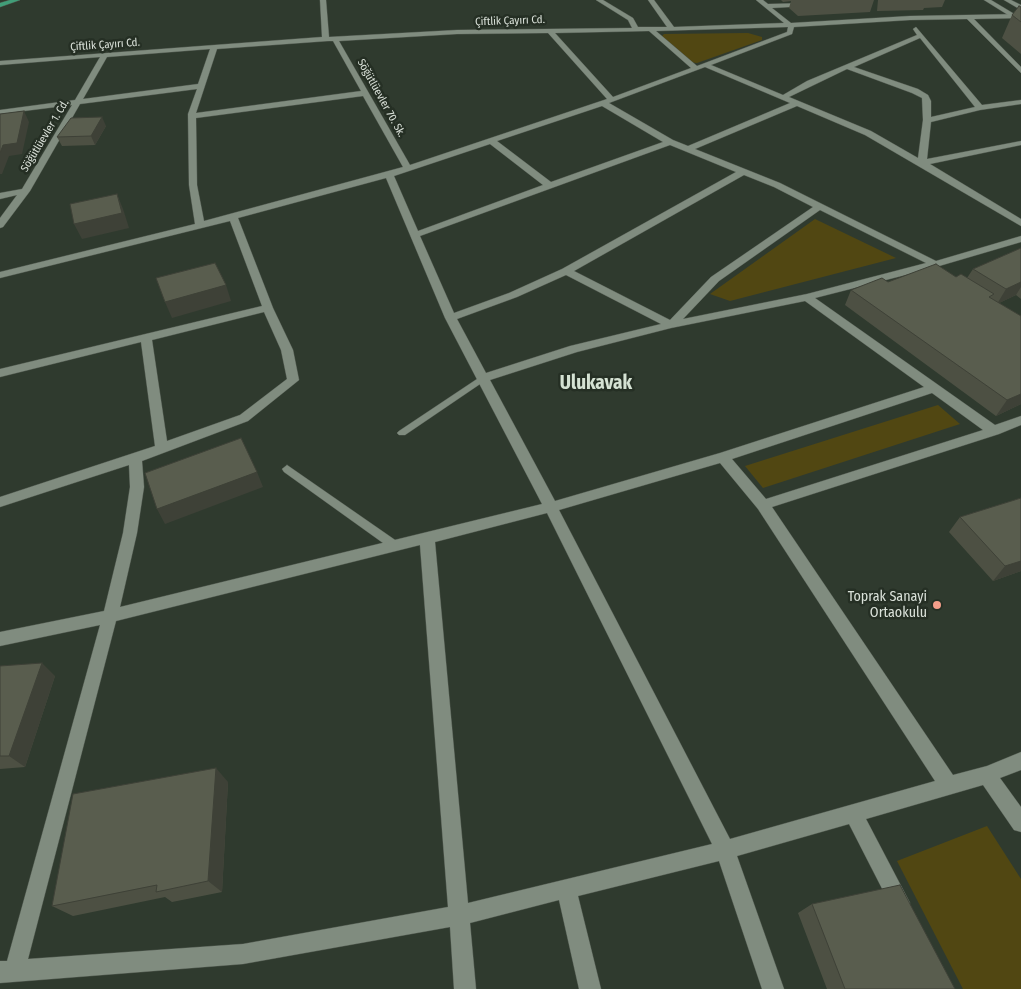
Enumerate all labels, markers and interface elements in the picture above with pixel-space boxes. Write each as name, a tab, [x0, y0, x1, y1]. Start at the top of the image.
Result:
street label: Çiftlik Çayırı Cd.	[475, 13, 545, 29]
street label: Çiftlik Çayırı Cd.	[70, 36, 140, 54]
street label: Söğütlüevler 70. Sk.	[354, 57, 408, 139]
street label: Söğütlüevler 1. Cd.	[18, 97, 72, 175]
district label: Ulukavak	[560, 373, 632, 395]
place label: Toprak Sanayi Ortaokulu	[848, 589, 927, 622]
marker: Toprak Sanayi Ortaokulu	[931, 599, 943, 611]

